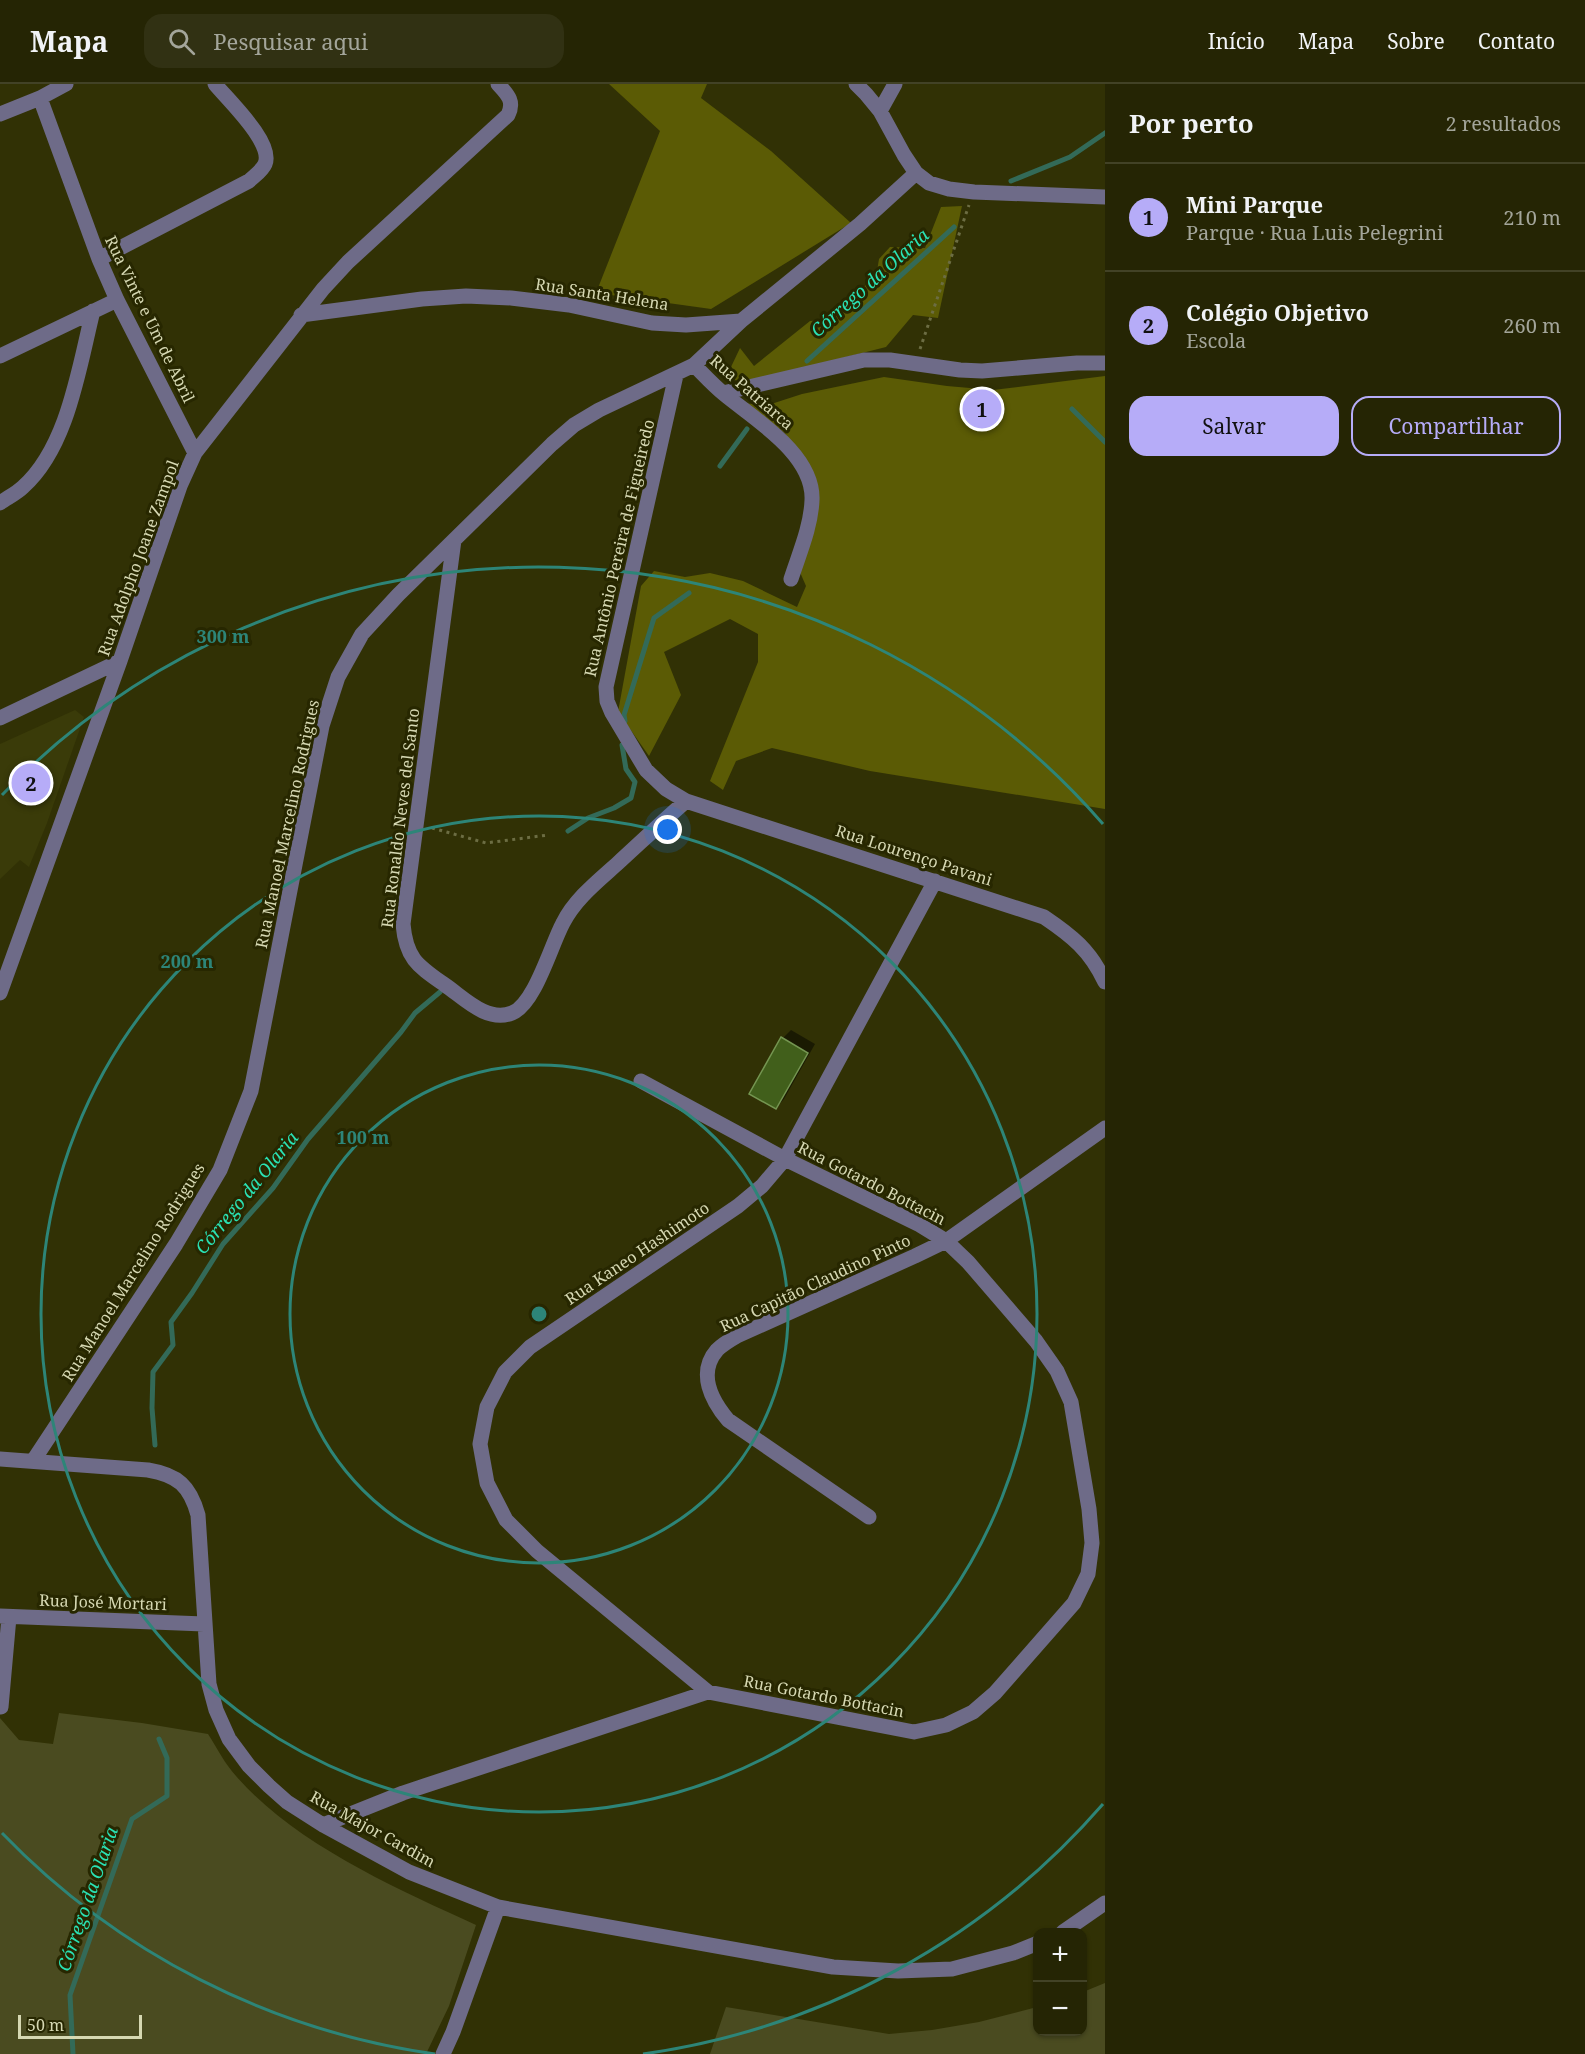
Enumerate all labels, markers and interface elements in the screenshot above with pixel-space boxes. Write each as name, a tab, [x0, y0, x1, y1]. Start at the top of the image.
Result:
search box	[144, 14, 564, 68]
text: Mapa	[30, 22, 108, 60]
icon: search	[165, 25, 198, 58]
text: Pesquisar aqui	[213, 26, 368, 56]
text: Início	[1208, 27, 1265, 55]
text: Mapa	[1298, 27, 1354, 55]
text: Sobre	[1387, 27, 1445, 55]
text: Contato	[1478, 27, 1555, 55]
text: Por perto	[1129, 105, 1254, 141]
text: 2 resultados	[1445, 110, 1561, 137]
text: Mini Parque	[1186, 189, 1323, 219]
text: 1	[1143, 204, 1154, 231]
text: 210 m	[1503, 204, 1561, 231]
text: Parque · Rua Luis Pelegrini	[1186, 219, 1443, 246]
water label: Córrego da Olaria	[805, 222, 934, 342]
street label: Rua Vinte e Um de Abril	[100, 232, 200, 406]
street label: Rua Santa Helena	[534, 273, 670, 315]
text: Colégio Objetivo	[1186, 297, 1369, 327]
text: 2	[1143, 312, 1154, 339]
text: 260 m	[1503, 312, 1561, 339]
text: Escola	[1186, 327, 1246, 354]
street label: Rua Patriarca	[705, 350, 799, 434]
pin: 1	[962, 386, 1002, 432]
button: Salvar	[1129, 396, 1339, 456]
button: Compartilhar	[1351, 396, 1561, 456]
street label: Rua Antônio Pereira de Figueiredo	[579, 417, 659, 679]
street label: Rua Adolpho Joane Zampol	[92, 457, 184, 659]
text: 300 m	[197, 624, 250, 648]
street label: Rua Manoel Marcelino Rodrigues	[250, 698, 324, 950]
street label: Rua Ronaldo Neves del Santo	[376, 707, 424, 929]
pin: 2	[12, 760, 51, 806]
your location	[653, 815, 682, 844]
street label: Rua Lourenço Pavani	[833, 819, 995, 891]
text: 200 m	[161, 949, 214, 973]
text: 100 m	[337, 1125, 390, 1149]
water label: Córrego da Olaria	[189, 1126, 303, 1259]
street label: Rua Gotardo Bottacin	[794, 1136, 950, 1230]
street label: Rua Manoel Marcelino Rodrigues	[56, 1159, 210, 1385]
street label: Rua Kaneo Hashimoto	[560, 1196, 714, 1310]
street label: Rua Capitão Claudino Pinto	[716, 1229, 914, 1337]
centre of rings	[529, 1304, 549, 1324]
street label: Rua José Mortari	[39, 1589, 167, 1615]
street label: Rua Gotardo Bottacin	[742, 1670, 906, 1722]
street label: Rua Major Cardim	[306, 1785, 440, 1873]
water label: Córrego da Olaria	[51, 1823, 123, 1974]
map controls	[1033, 1928, 1087, 2036]
button: +	[1033, 1928, 1087, 1982]
button: −	[1033, 1982, 1087, 2036]
scale bar	[18, 2012, 142, 2040]
text: 50 m	[27, 2014, 64, 2036]

